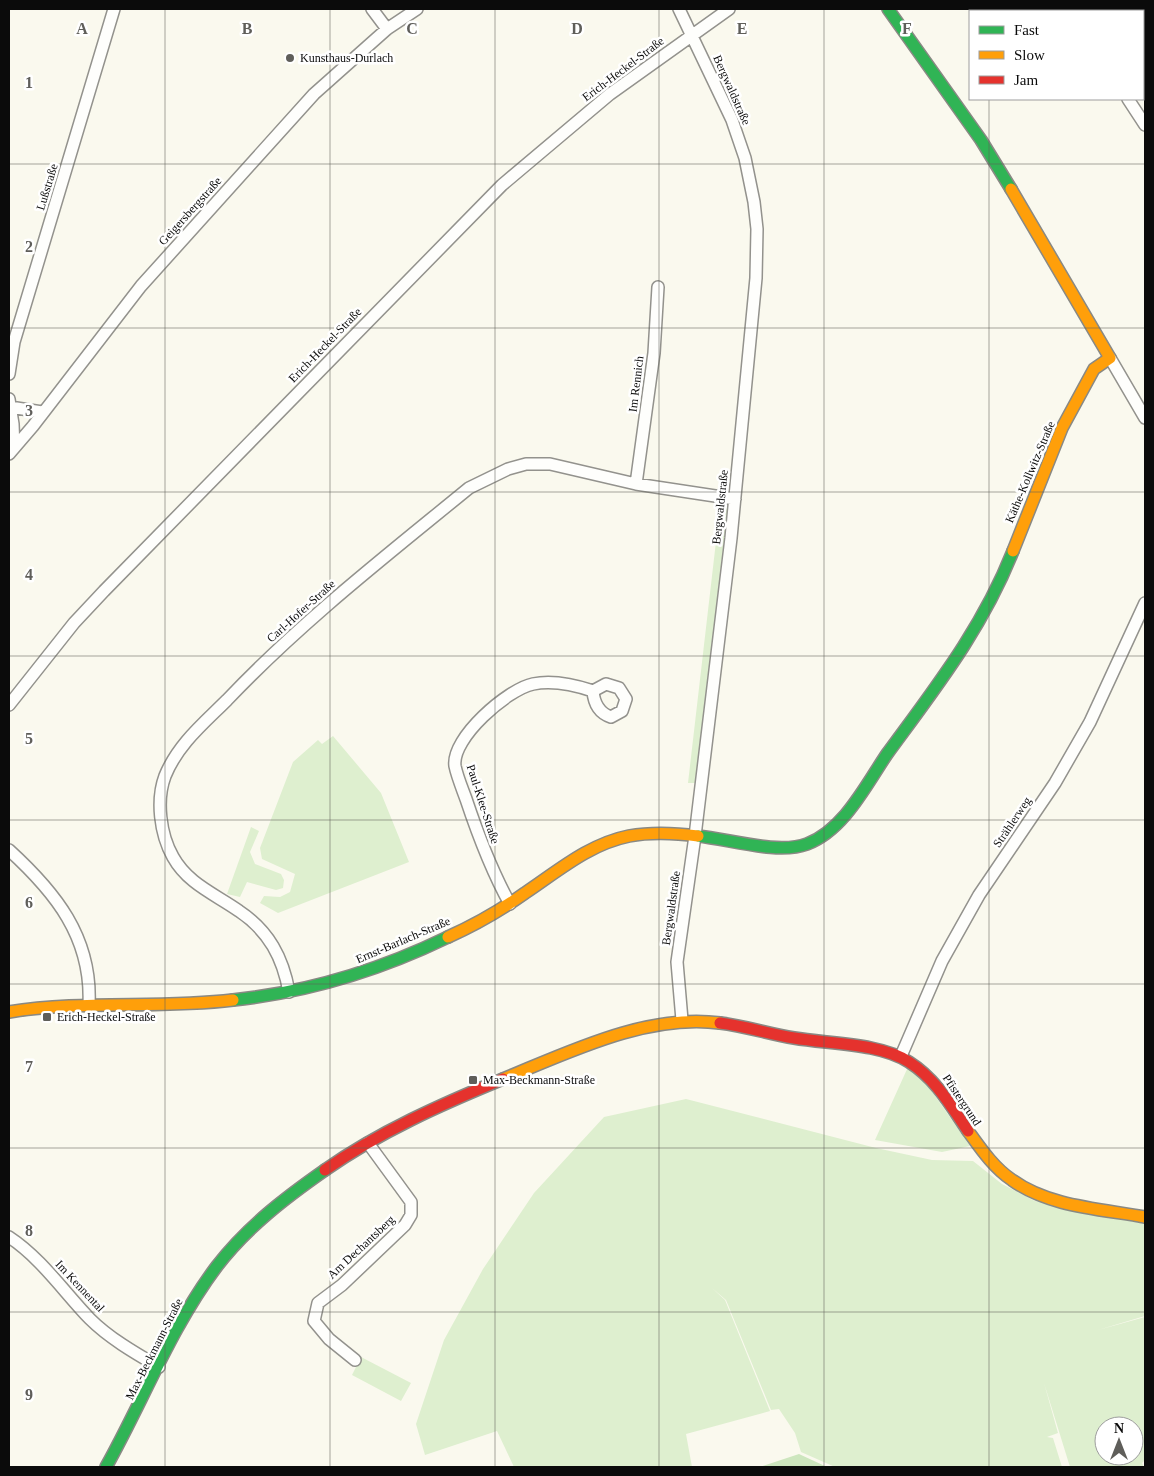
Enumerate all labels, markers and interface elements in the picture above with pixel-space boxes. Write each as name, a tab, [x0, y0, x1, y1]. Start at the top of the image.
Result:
legend	[969, 10, 1144, 100]
text: A	[76, 20, 88, 37]
text: B	[242, 20, 253, 37]
text: C	[406, 20, 418, 37]
text: D	[571, 20, 583, 37]
text: E	[737, 20, 747, 37]
text: F	[902, 20, 912, 37]
text: Fast	[1014, 22, 1040, 38]
street label: Erich-Heckel-Straße	[579, 34, 667, 104]
text: Slow	[1014, 47, 1045, 63]
place label: Kunsthaus-Durlach	[300, 51, 393, 65]
marker: Kunsthaus-Durlach	[284, 52, 296, 64]
street label: Bergwaldstraße	[710, 53, 754, 127]
text: Jam	[1014, 72, 1038, 88]
text: 1	[25, 74, 33, 91]
street label: Lußstraße	[33, 162, 61, 212]
street label: Geigersbergstraße	[156, 174, 224, 248]
text: 2	[25, 238, 33, 255]
street label: Erich-Heckel-Straße	[286, 305, 364, 385]
street label: Im Rennich	[626, 355, 646, 413]
text: 3	[25, 402, 33, 419]
street label: Käthe-Kollwitz-Straße	[1002, 419, 1058, 525]
street label: Bergwaldstraße	[709, 469, 731, 545]
text: 4	[25, 566, 33, 583]
street label: Carl-Hofer-Straße	[264, 577, 338, 645]
text: 5	[25, 730, 33, 747]
street label: Paul-Klee-Straße	[464, 763, 502, 845]
street label: Strählerweg	[990, 794, 1034, 850]
street label: Bergwaldstraße	[659, 870, 683, 946]
text: 6	[25, 894, 33, 911]
street label: Ernst-Barlach-Straße	[354, 914, 452, 966]
place label: Erich-Heckel-Straße	[57, 1010, 156, 1024]
marker: Erich-Heckel-Straße	[41, 1011, 53, 1023]
text: 7	[25, 1058, 33, 1075]
street label: Pfistergrund	[940, 1072, 984, 1128]
place label: Max-Beckmann-Straße	[483, 1073, 595, 1087]
marker: Max-Beckmann-Straße	[467, 1074, 479, 1086]
street label: Am Dechantsberg	[324, 1212, 398, 1282]
text: 8	[25, 1222, 33, 1239]
street label: Im Kennental	[52, 1257, 108, 1315]
street label: Max-Beckmann-Straße	[122, 1296, 186, 1402]
text: 9	[25, 1386, 33, 1403]
north arrow	[1094, 1416, 1144, 1466]
text: N	[1114, 1421, 1124, 1436]

